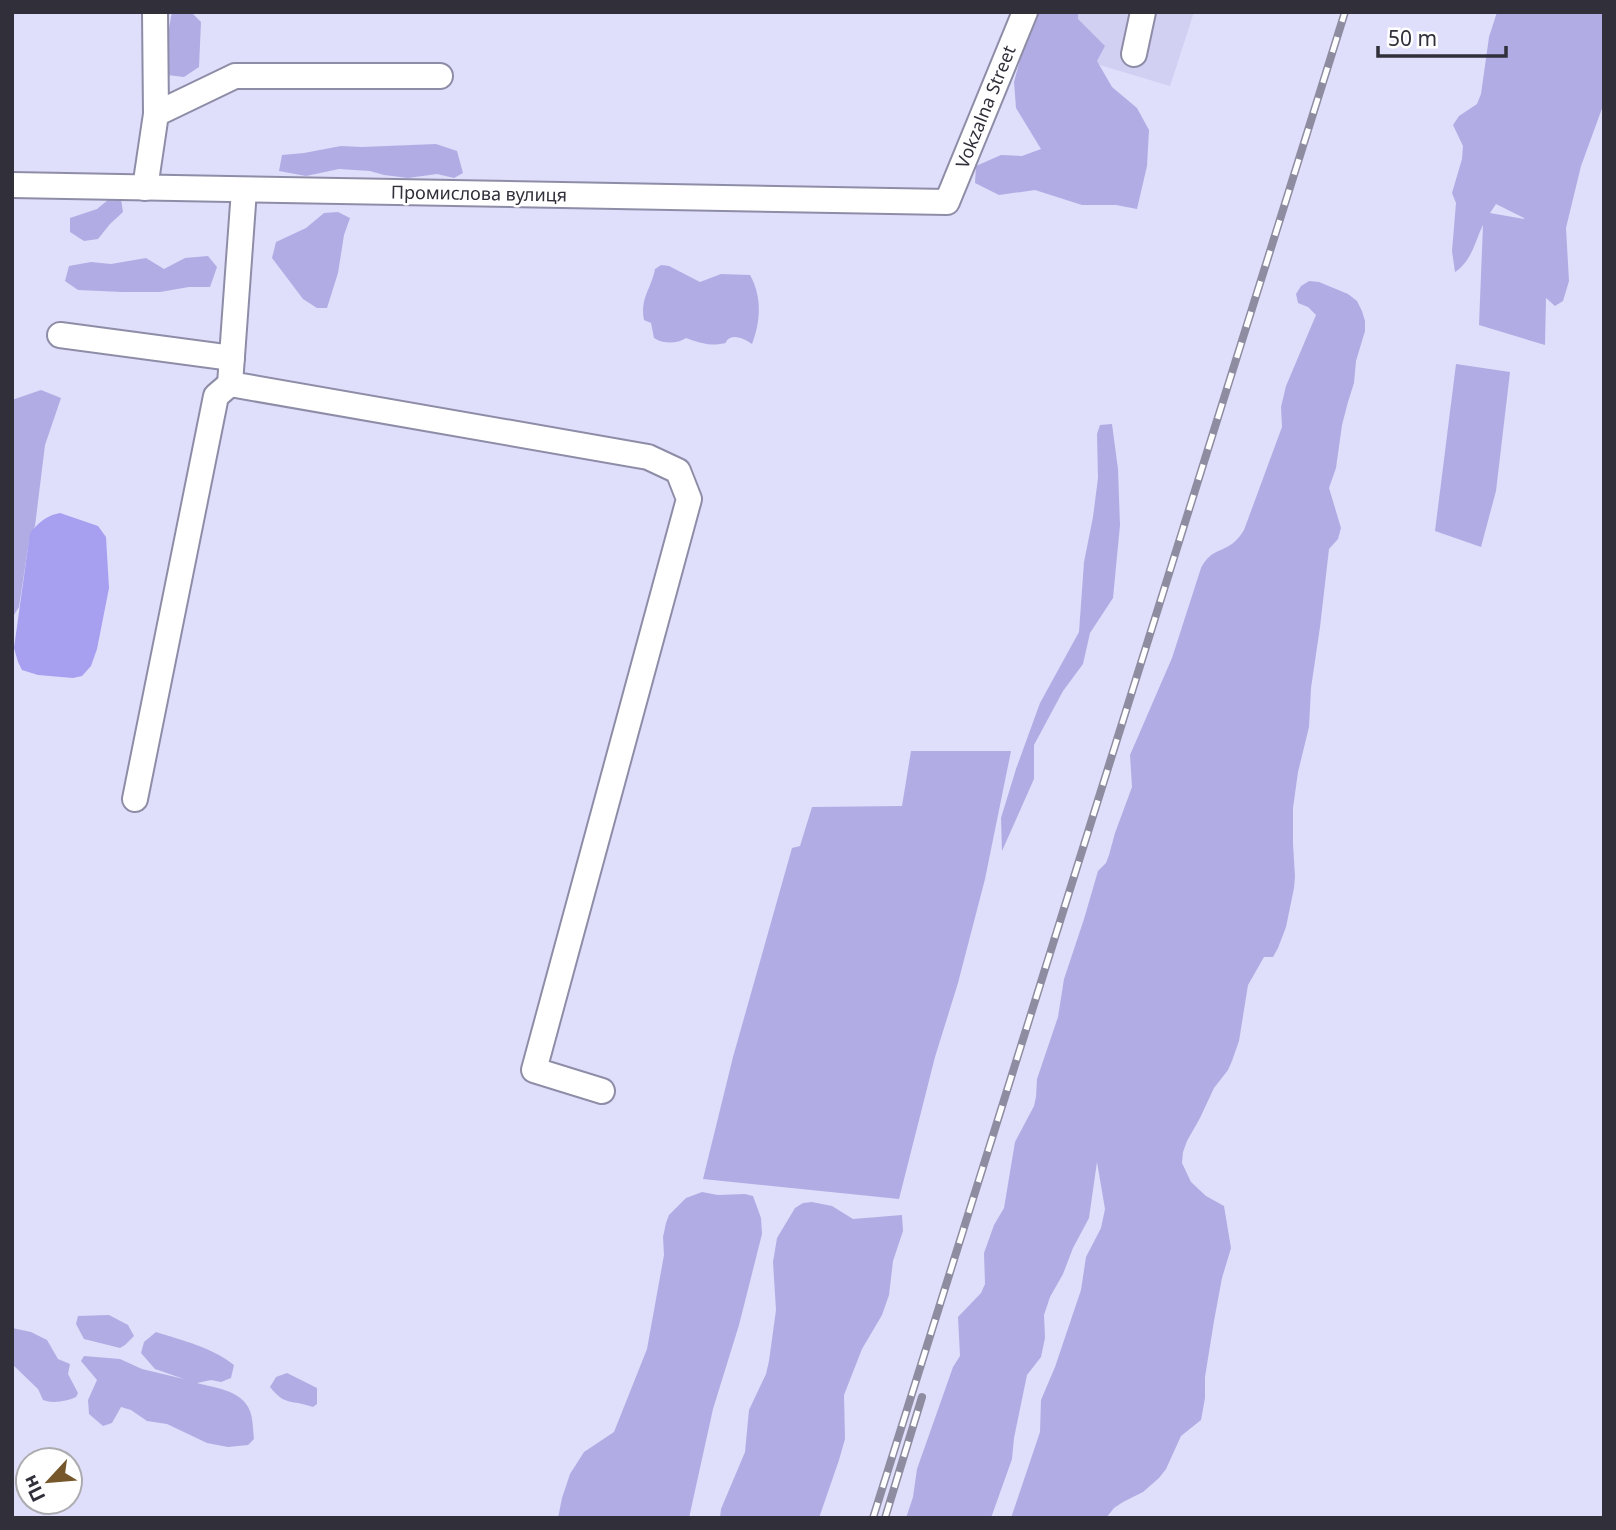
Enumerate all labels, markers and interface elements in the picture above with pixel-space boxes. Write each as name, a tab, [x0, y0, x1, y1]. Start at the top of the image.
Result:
scale bar	[1378, 14, 1506, 58]
text: 50 m	[1388, 24, 1437, 52]
street label: Vokzalna Street	[950, 41, 1021, 172]
street label: Промислова вулиця	[391, 179, 567, 207]
north arrow	[14, 1446, 84, 1516]
text: Пн	[16, 1471, 51, 1506]

